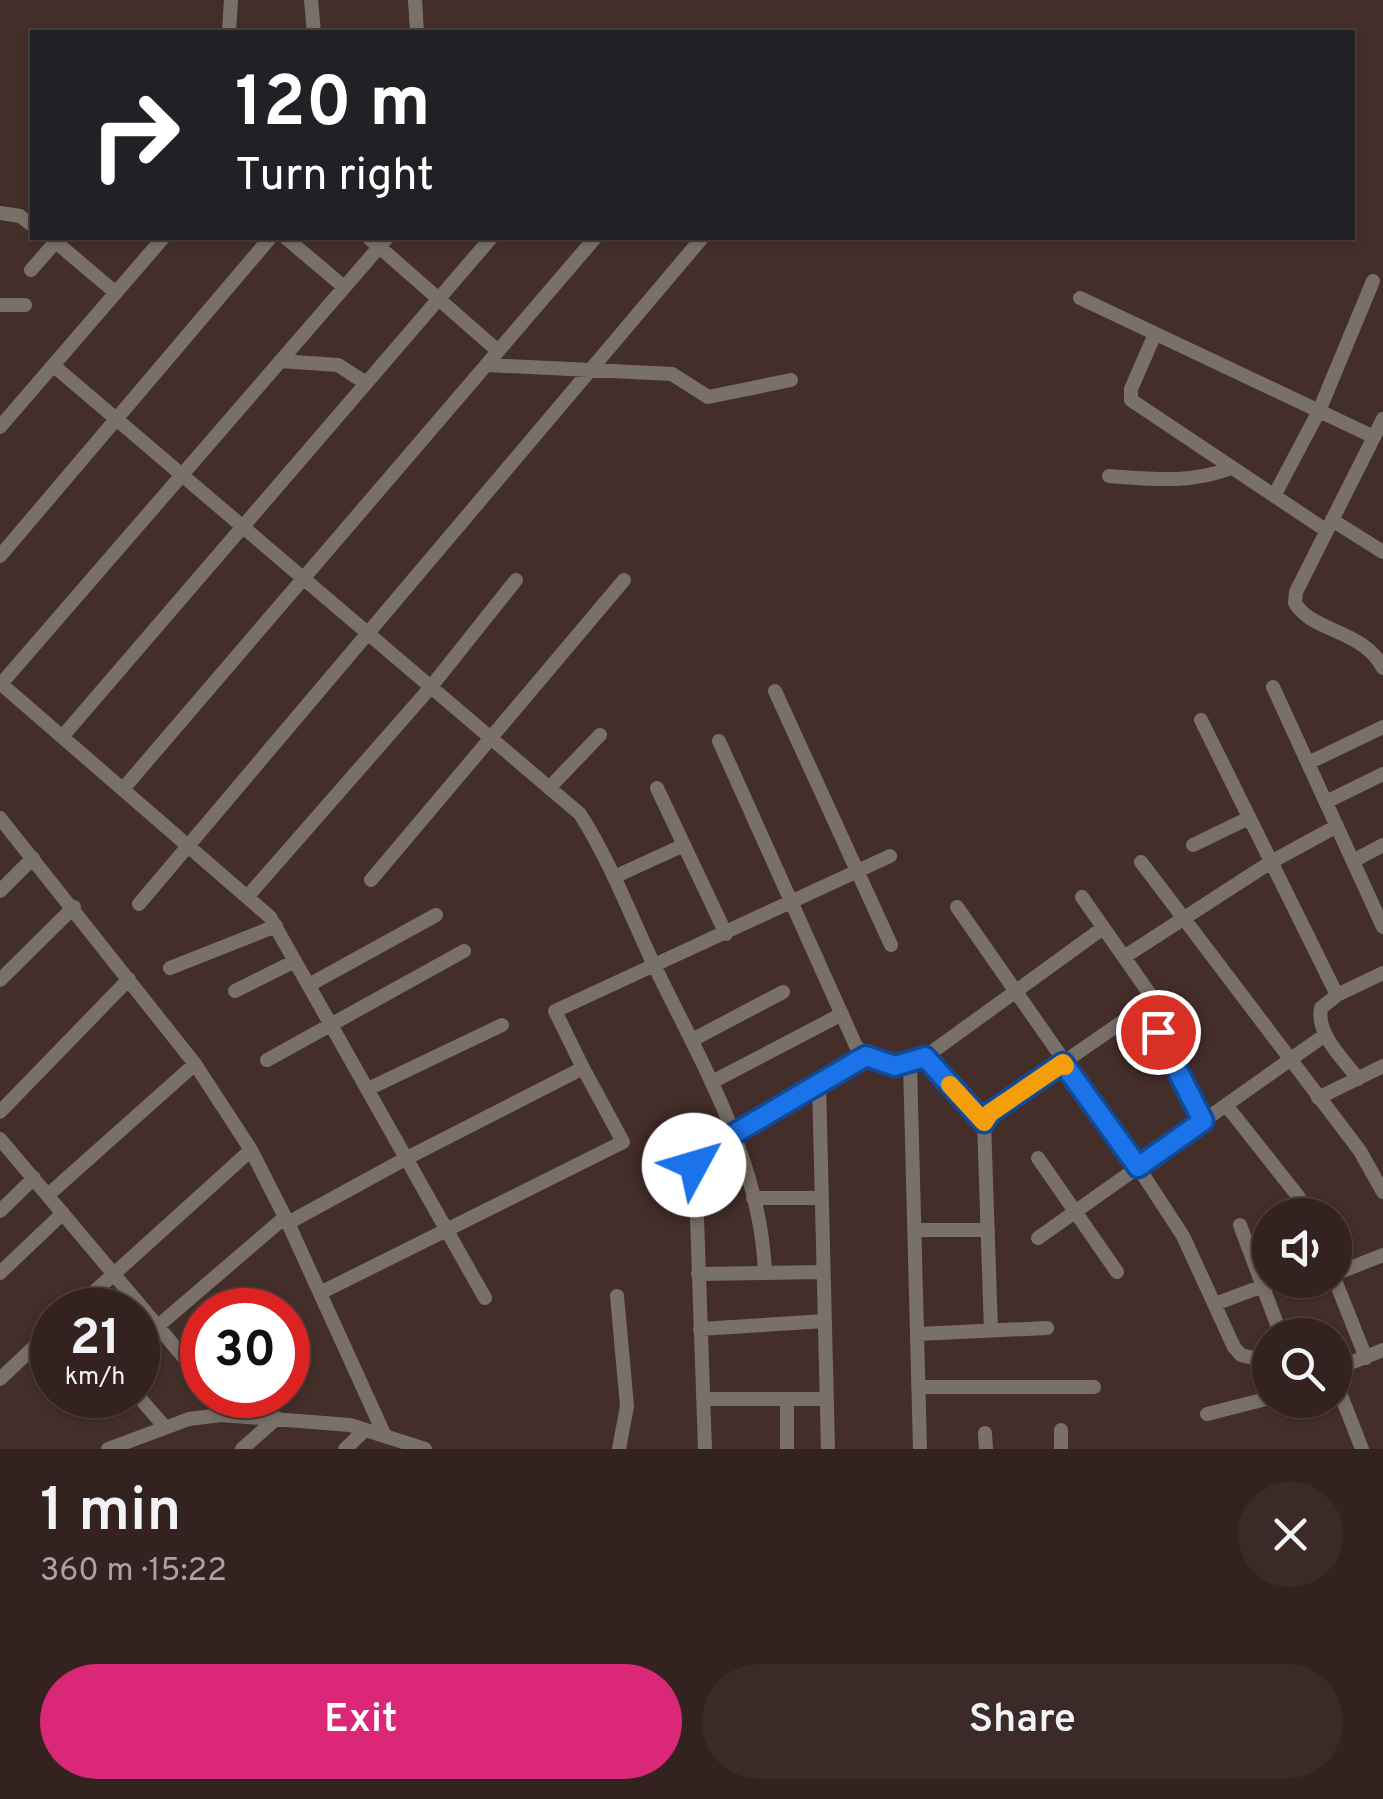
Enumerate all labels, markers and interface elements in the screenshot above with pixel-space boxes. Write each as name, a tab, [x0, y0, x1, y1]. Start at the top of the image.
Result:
text: 120 m	[235, 62, 431, 151]
icon: right	[70, 70, 200, 200]
text: Turn right	[235, 149, 434, 206]
pin	[1116, 990, 1201, 1075]
icon: arrive	[1131, 1005, 1186, 1060]
position arrow	[642, 1113, 746, 1217]
map controls	[1252, 1198, 1352, 1418]
button: sound	[1252, 1198, 1352, 1298]
speed limit sign: 30	[180, 1288, 310, 1418]
text: 21	[70, 1309, 120, 1372]
button: search	[1252, 1318, 1352, 1418]
text: km/h	[65, 1362, 125, 1394]
text: 1 min	[40, 1476, 181, 1552]
button: close	[1238, 1482, 1343, 1587]
text: 360 m · 15:22	[40, 1552, 227, 1592]
button: Exit	[40, 1664, 682, 1779]
button: Share	[702, 1664, 1343, 1779]

